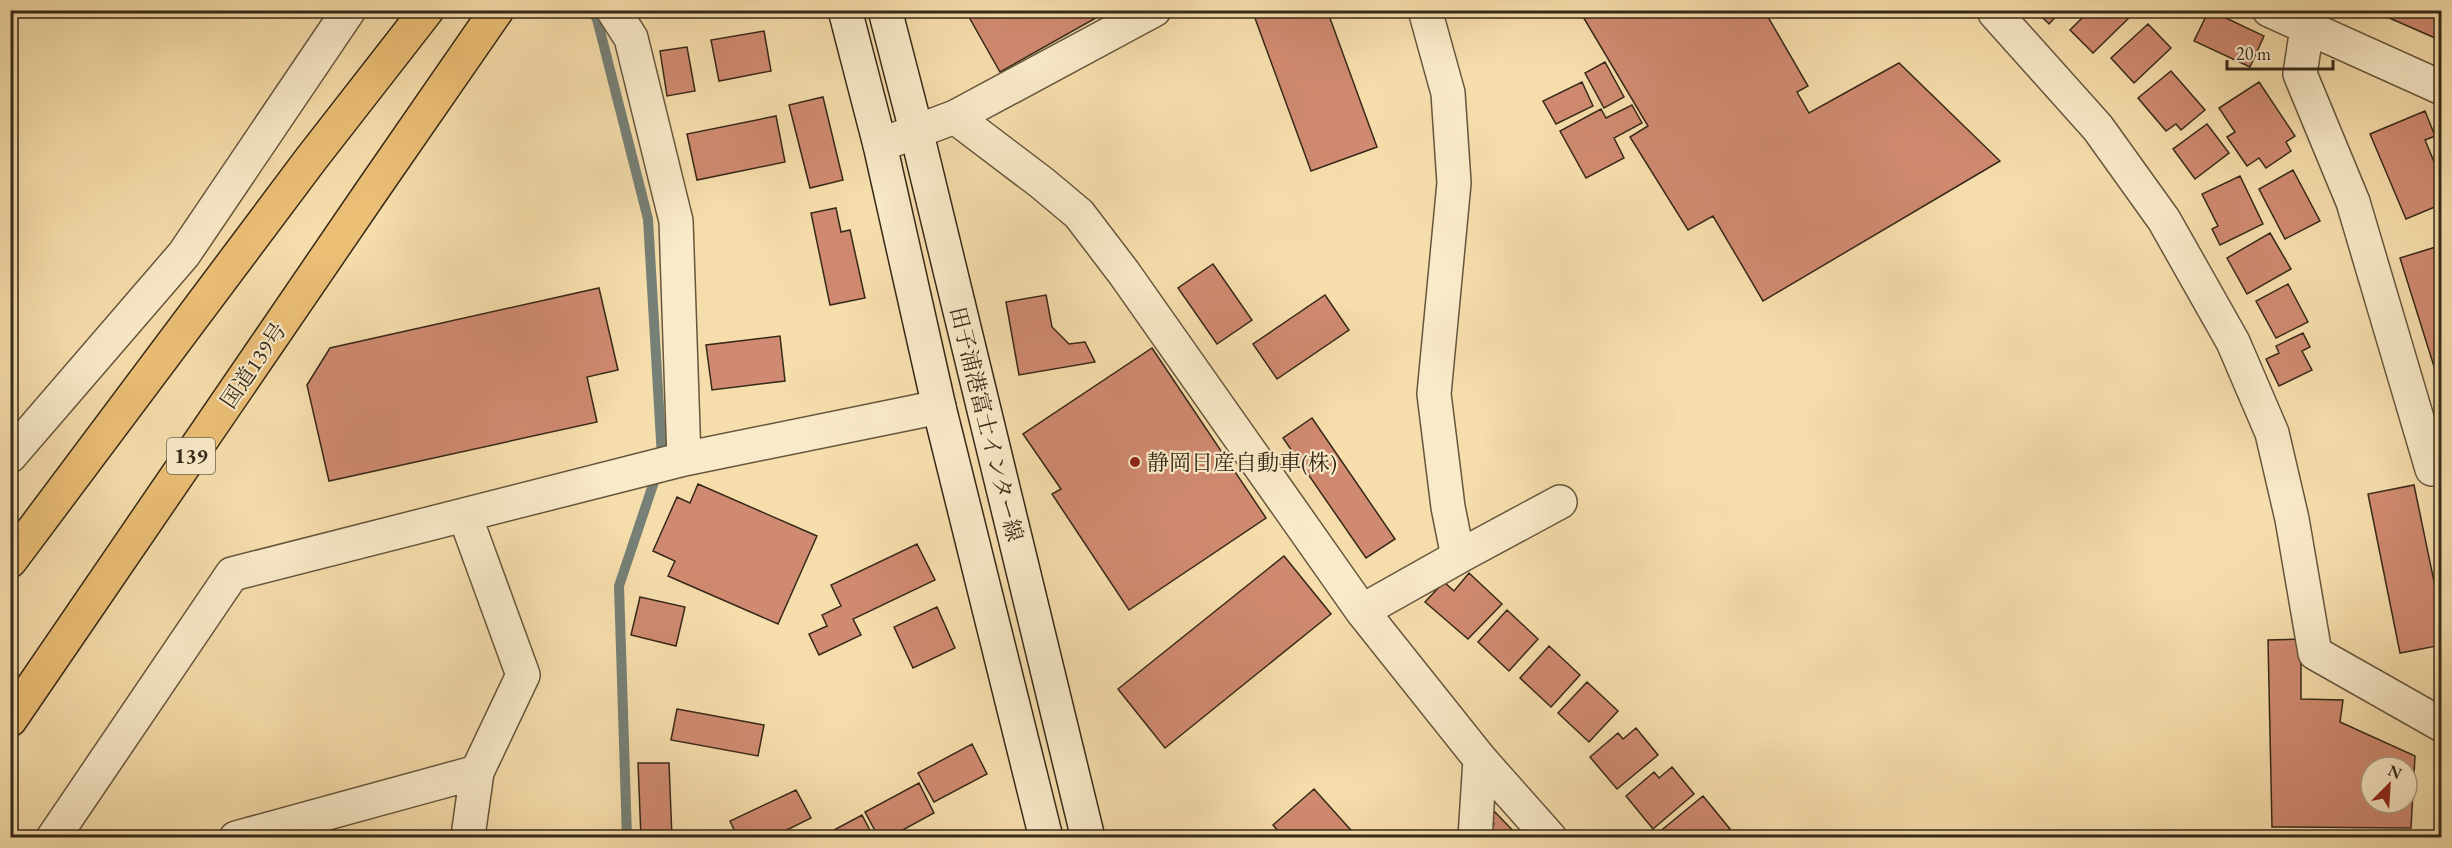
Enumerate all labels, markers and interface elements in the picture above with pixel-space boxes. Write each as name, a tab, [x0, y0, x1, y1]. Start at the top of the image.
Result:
scale bar	[2227, 33, 2334, 71]
text: 20 m	[2236, 42, 2271, 65]
street label: 田子浦港富士インター線	[943, 304, 1030, 545]
street label: 国道139号	[214, 317, 293, 414]
road number: 139	[167, 438, 215, 474]
place label: 静岡日産自動車(株)	[1147, 448, 1337, 477]
marker: 静岡日産自動車(株)	[1128, 455, 1142, 469]
north arrow	[2359, 755, 2419, 815]
text: N	[2385, 760, 2405, 784]

